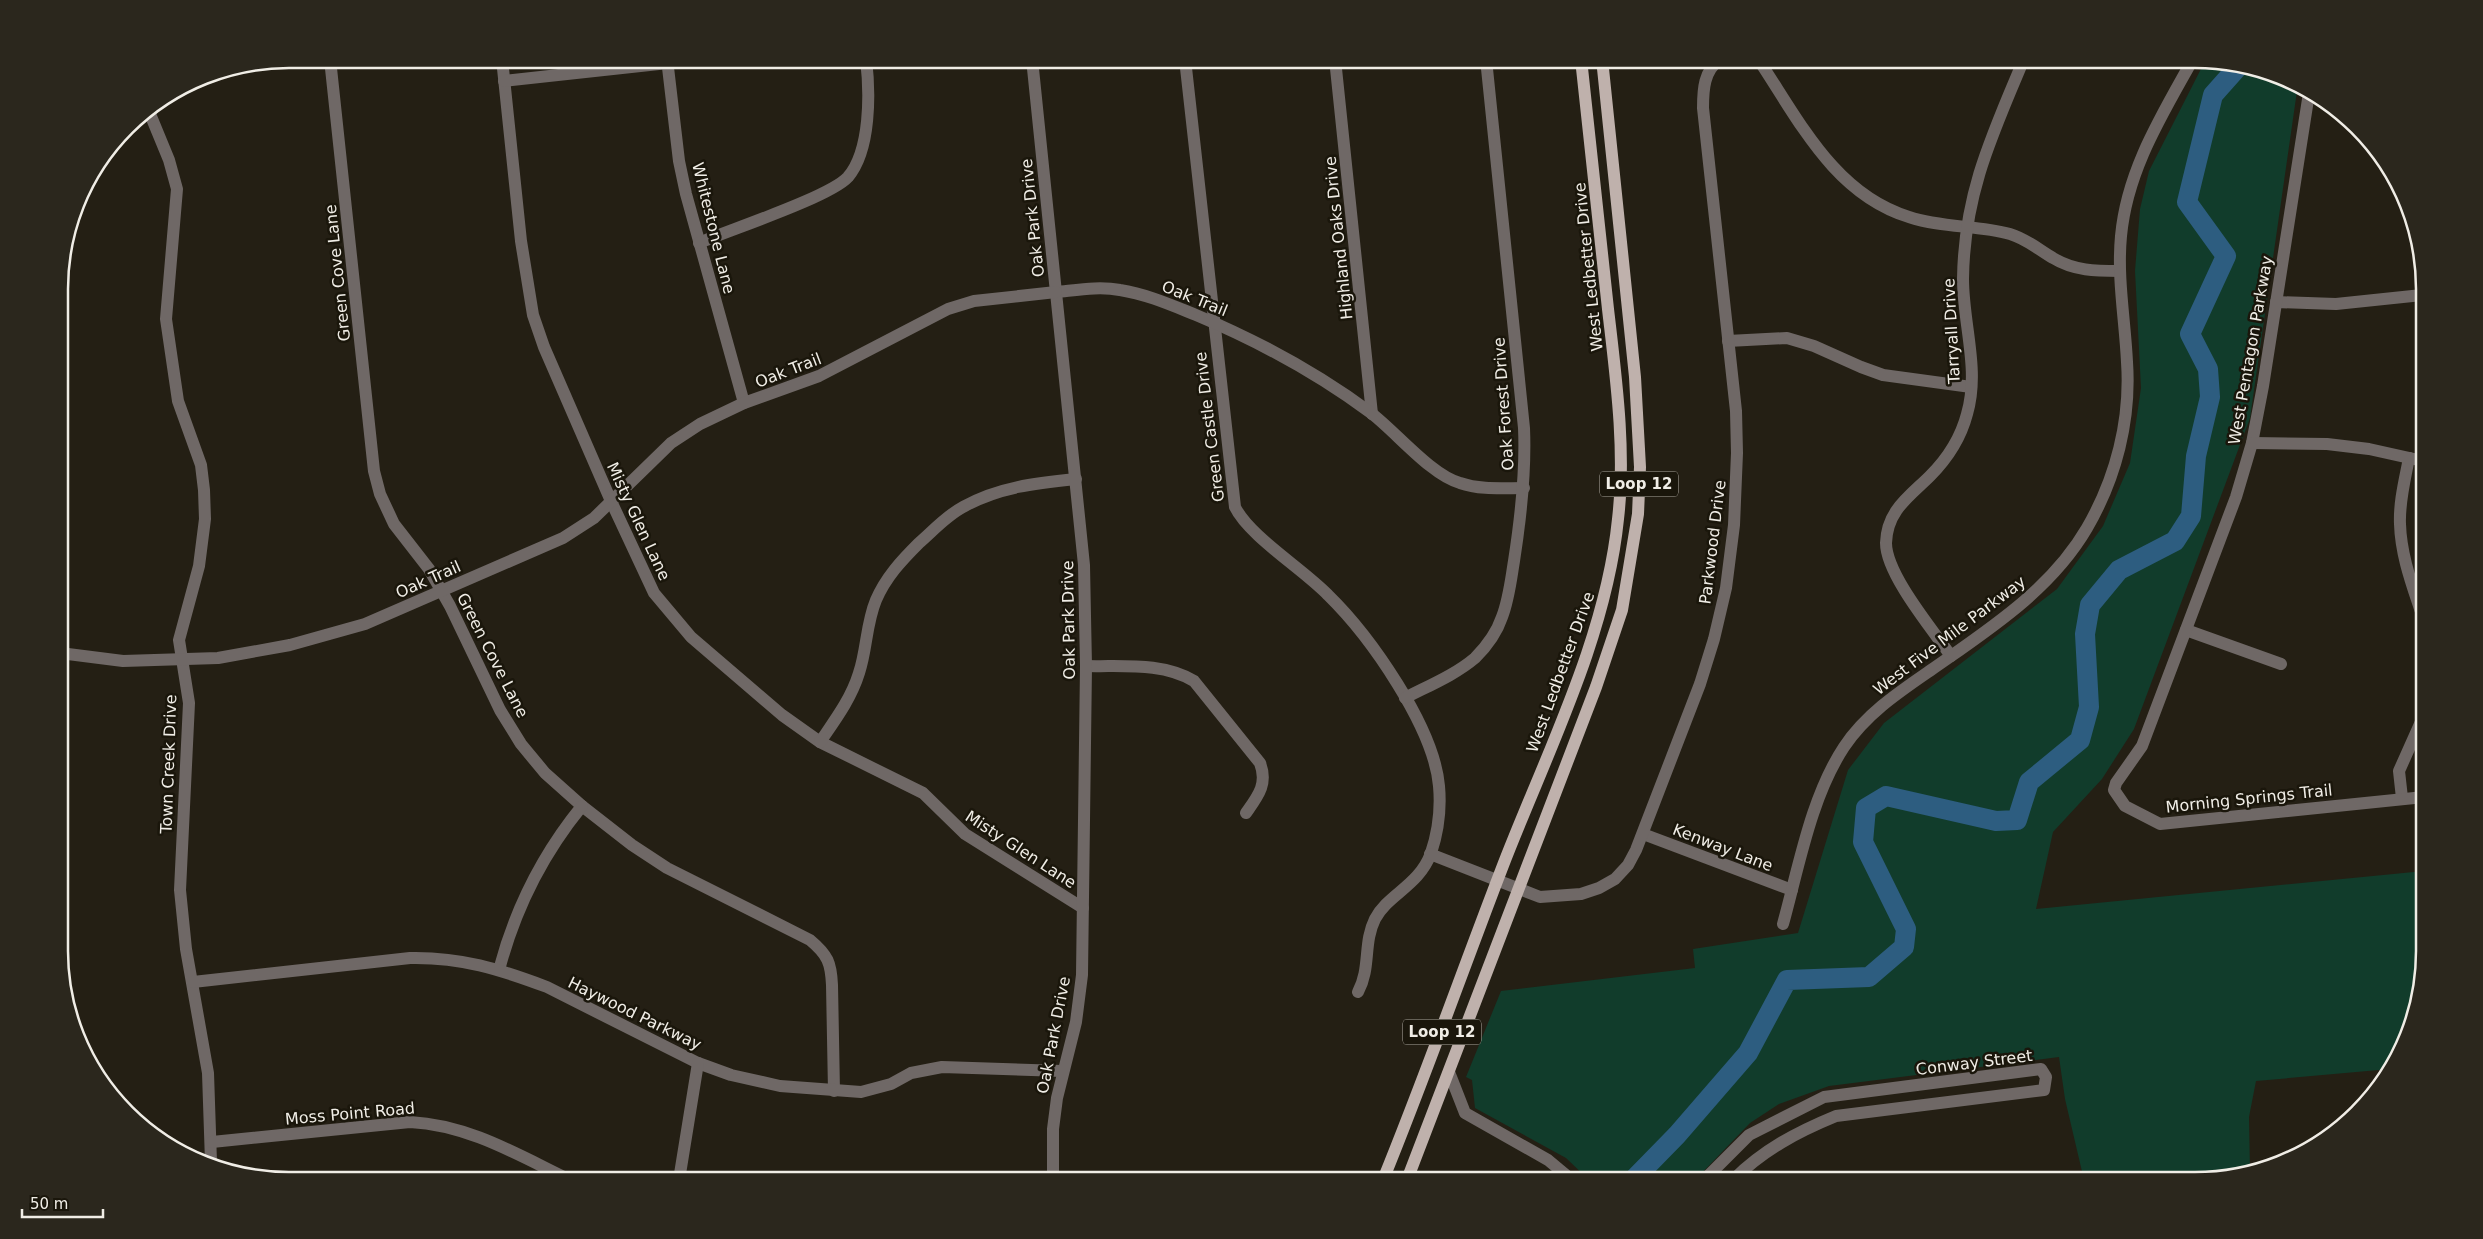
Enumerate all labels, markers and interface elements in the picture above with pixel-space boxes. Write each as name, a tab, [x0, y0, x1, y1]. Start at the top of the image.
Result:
street label: Highland Oaks Drive	[1320, 155, 1357, 321]
street label: Oak Park Drive	[1017, 158, 1048, 278]
street label: Whitestone Lane	[688, 160, 739, 296]
street label: West Ledbetter Drive	[1570, 182, 1607, 352]
street label: Green Cove Lane	[321, 204, 354, 342]
street label: West Pentagon Parkway	[2224, 254, 2276, 446]
street label: Oak Trail	[1159, 277, 1231, 320]
street label: Tarryall Drive	[1939, 278, 1964, 385]
street label: Oak Forest Drive	[1489, 337, 1518, 471]
street label: Oak Trail	[752, 349, 824, 392]
street label: Green Castle Drive	[1191, 351, 1228, 503]
street label: Misty Glen Lane	[603, 459, 674, 583]
road number: Loop 12	[1600, 472, 1678, 496]
street label: Parkwood Drive	[1695, 479, 1730, 605]
street label: Oak Trail	[393, 557, 464, 602]
street label: Oak Park Drive	[1058, 560, 1079, 680]
street label: West Five Mile Parkway	[1869, 572, 2029, 699]
street label: West Ledbetter Drive	[1523, 589, 1598, 755]
street label: Green Cove Lane	[453, 590, 532, 721]
street label: Town Creek Drive	[157, 694, 180, 835]
street label: Morning Springs Trail	[2165, 780, 2333, 817]
street label: Misty Glen Lane	[962, 807, 1080, 892]
street label: Kenway Lane	[1670, 820, 1776, 875]
street label: Haywood Parkway	[565, 973, 705, 1054]
street label: Oak Park Drive	[1033, 975, 1074, 1095]
road number: Loop 12	[1403, 1020, 1481, 1044]
street label: Conway Street	[1915, 1046, 2033, 1079]
street label: Moss Point Road	[284, 1098, 416, 1129]
scale bar	[22, 1186, 104, 1218]
text: 50 m	[30, 1195, 68, 1213]

